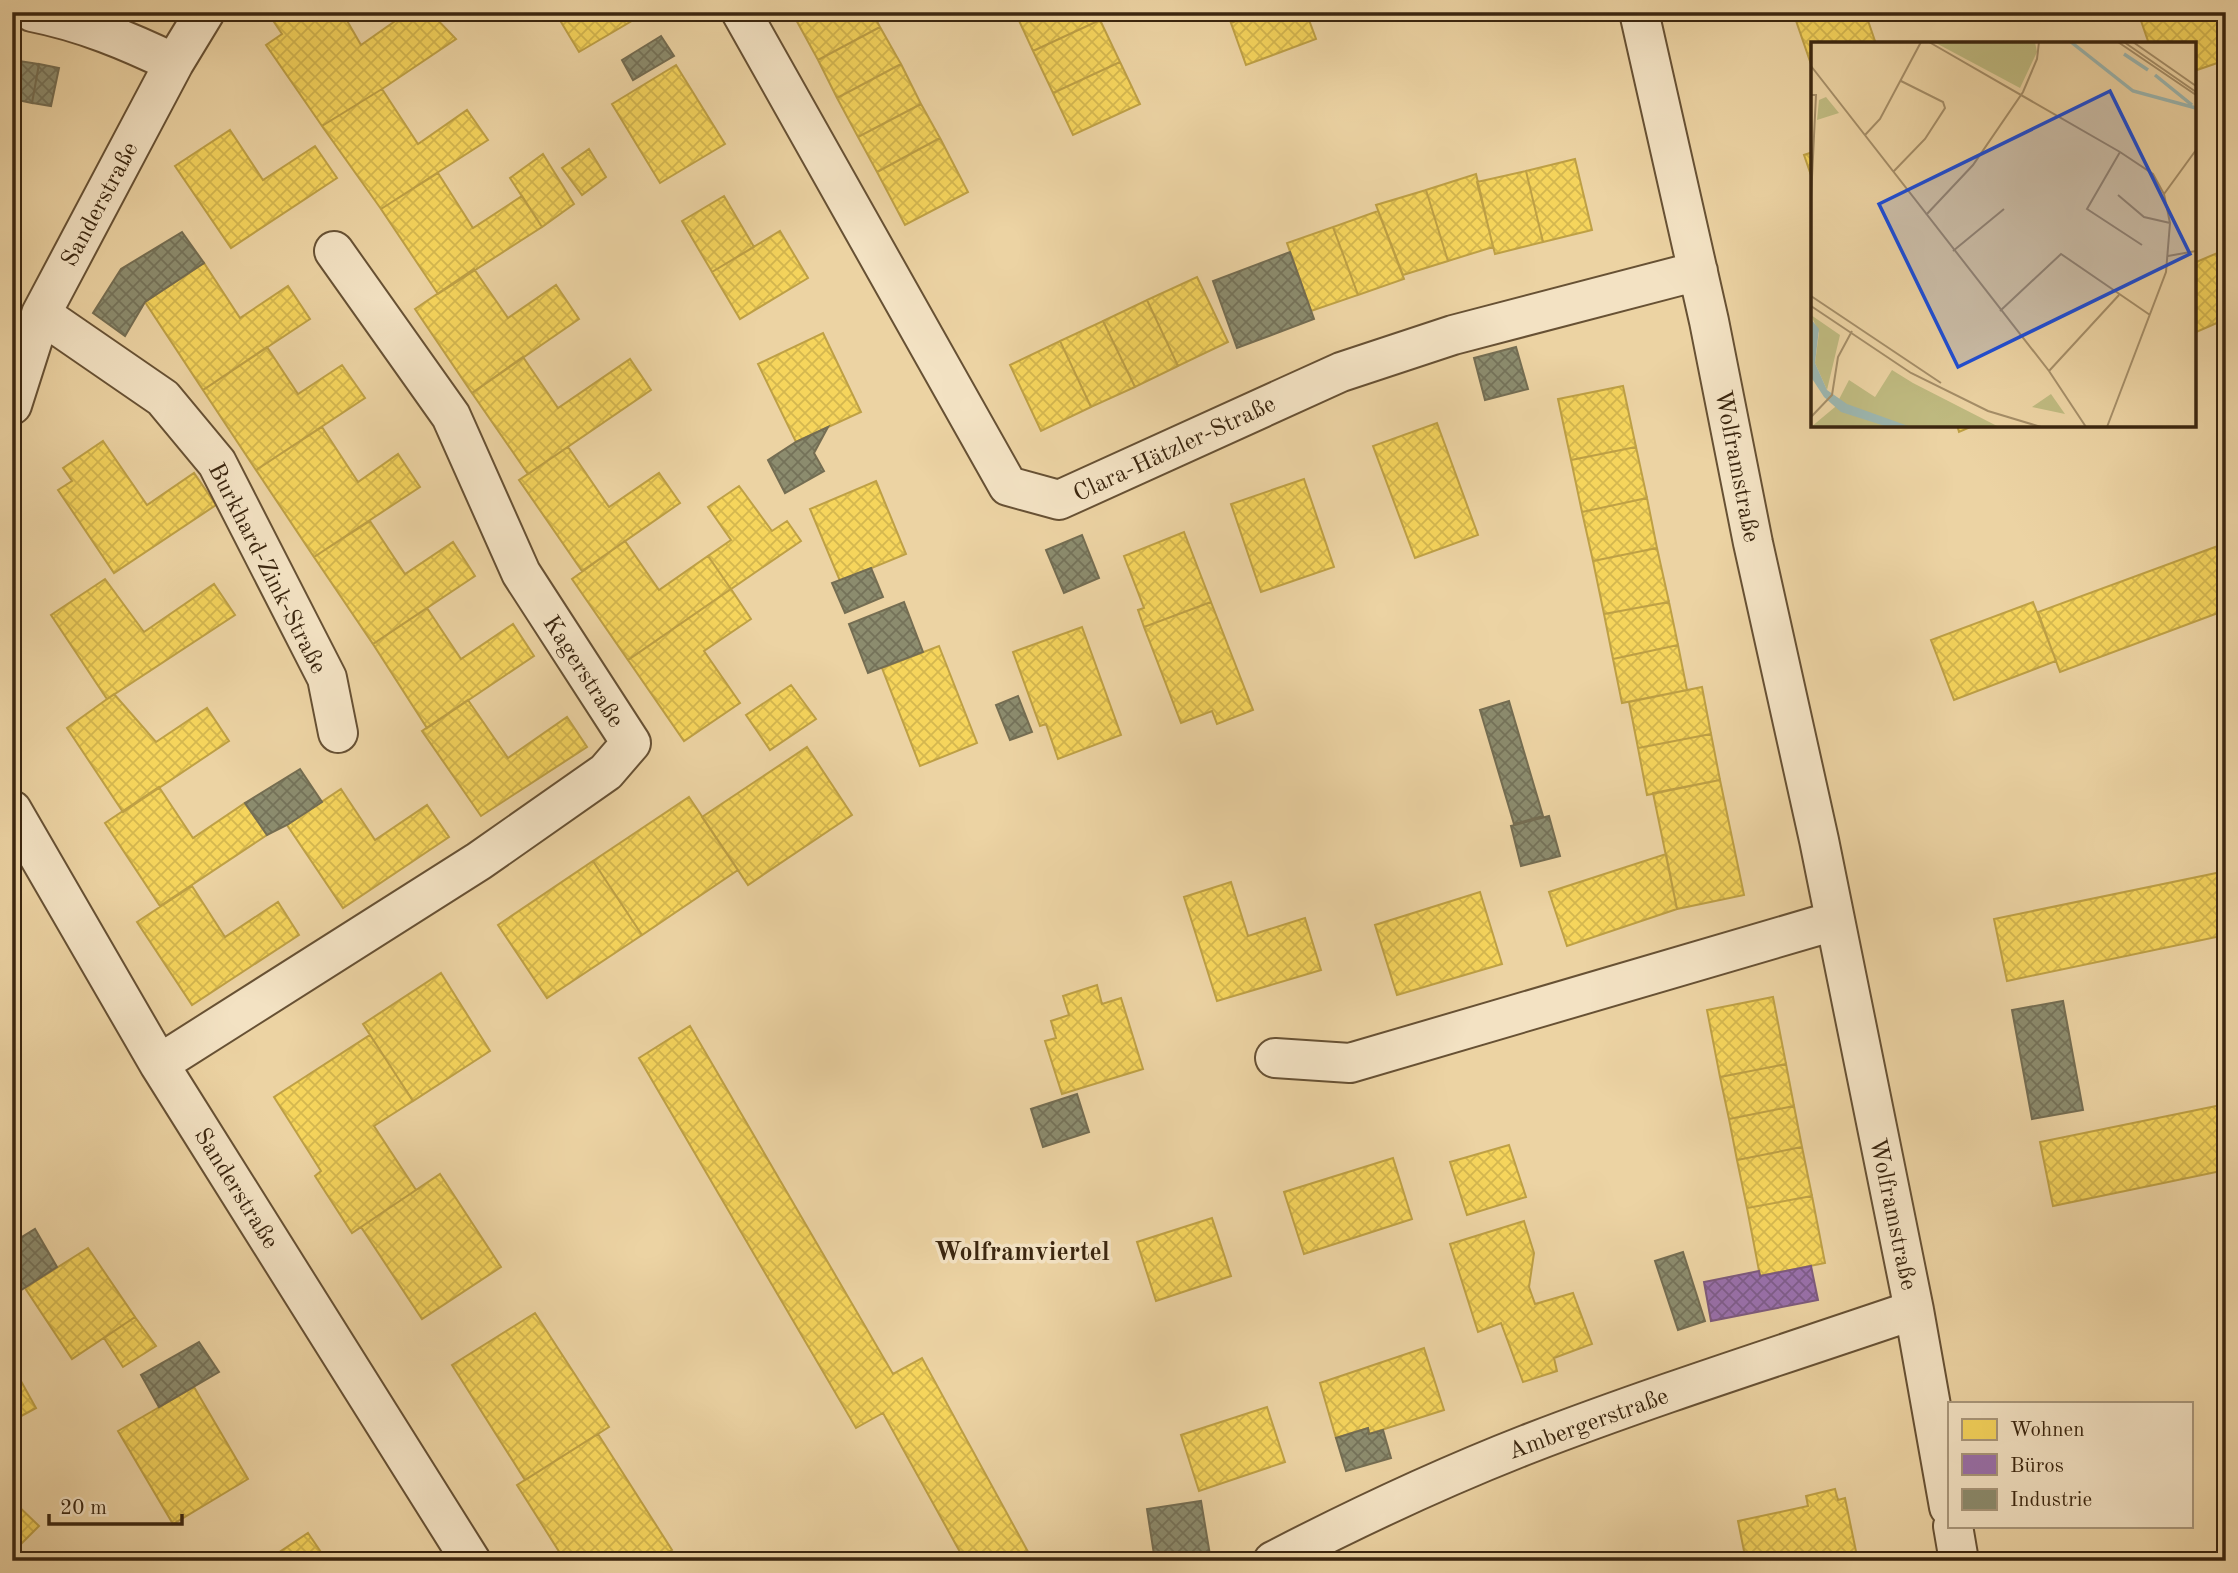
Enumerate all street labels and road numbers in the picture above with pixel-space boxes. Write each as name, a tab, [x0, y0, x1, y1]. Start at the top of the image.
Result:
street label: Sanderstraße	[58, 139, 144, 271]
street label: Wolframstraße	[1710, 388, 1763, 545]
street label: Clara-Hätzler-Straße	[1070, 393, 1279, 507]
street label: Burkhard-Zink-Straße	[203, 460, 330, 678]
street label: Kagerstraße	[537, 612, 627, 732]
street label: Sanderstraße	[189, 1124, 282, 1254]
street label: Wolframstraße	[1864, 1136, 1920, 1293]
street label: Ambergerstraße	[1505, 1385, 1672, 1465]

